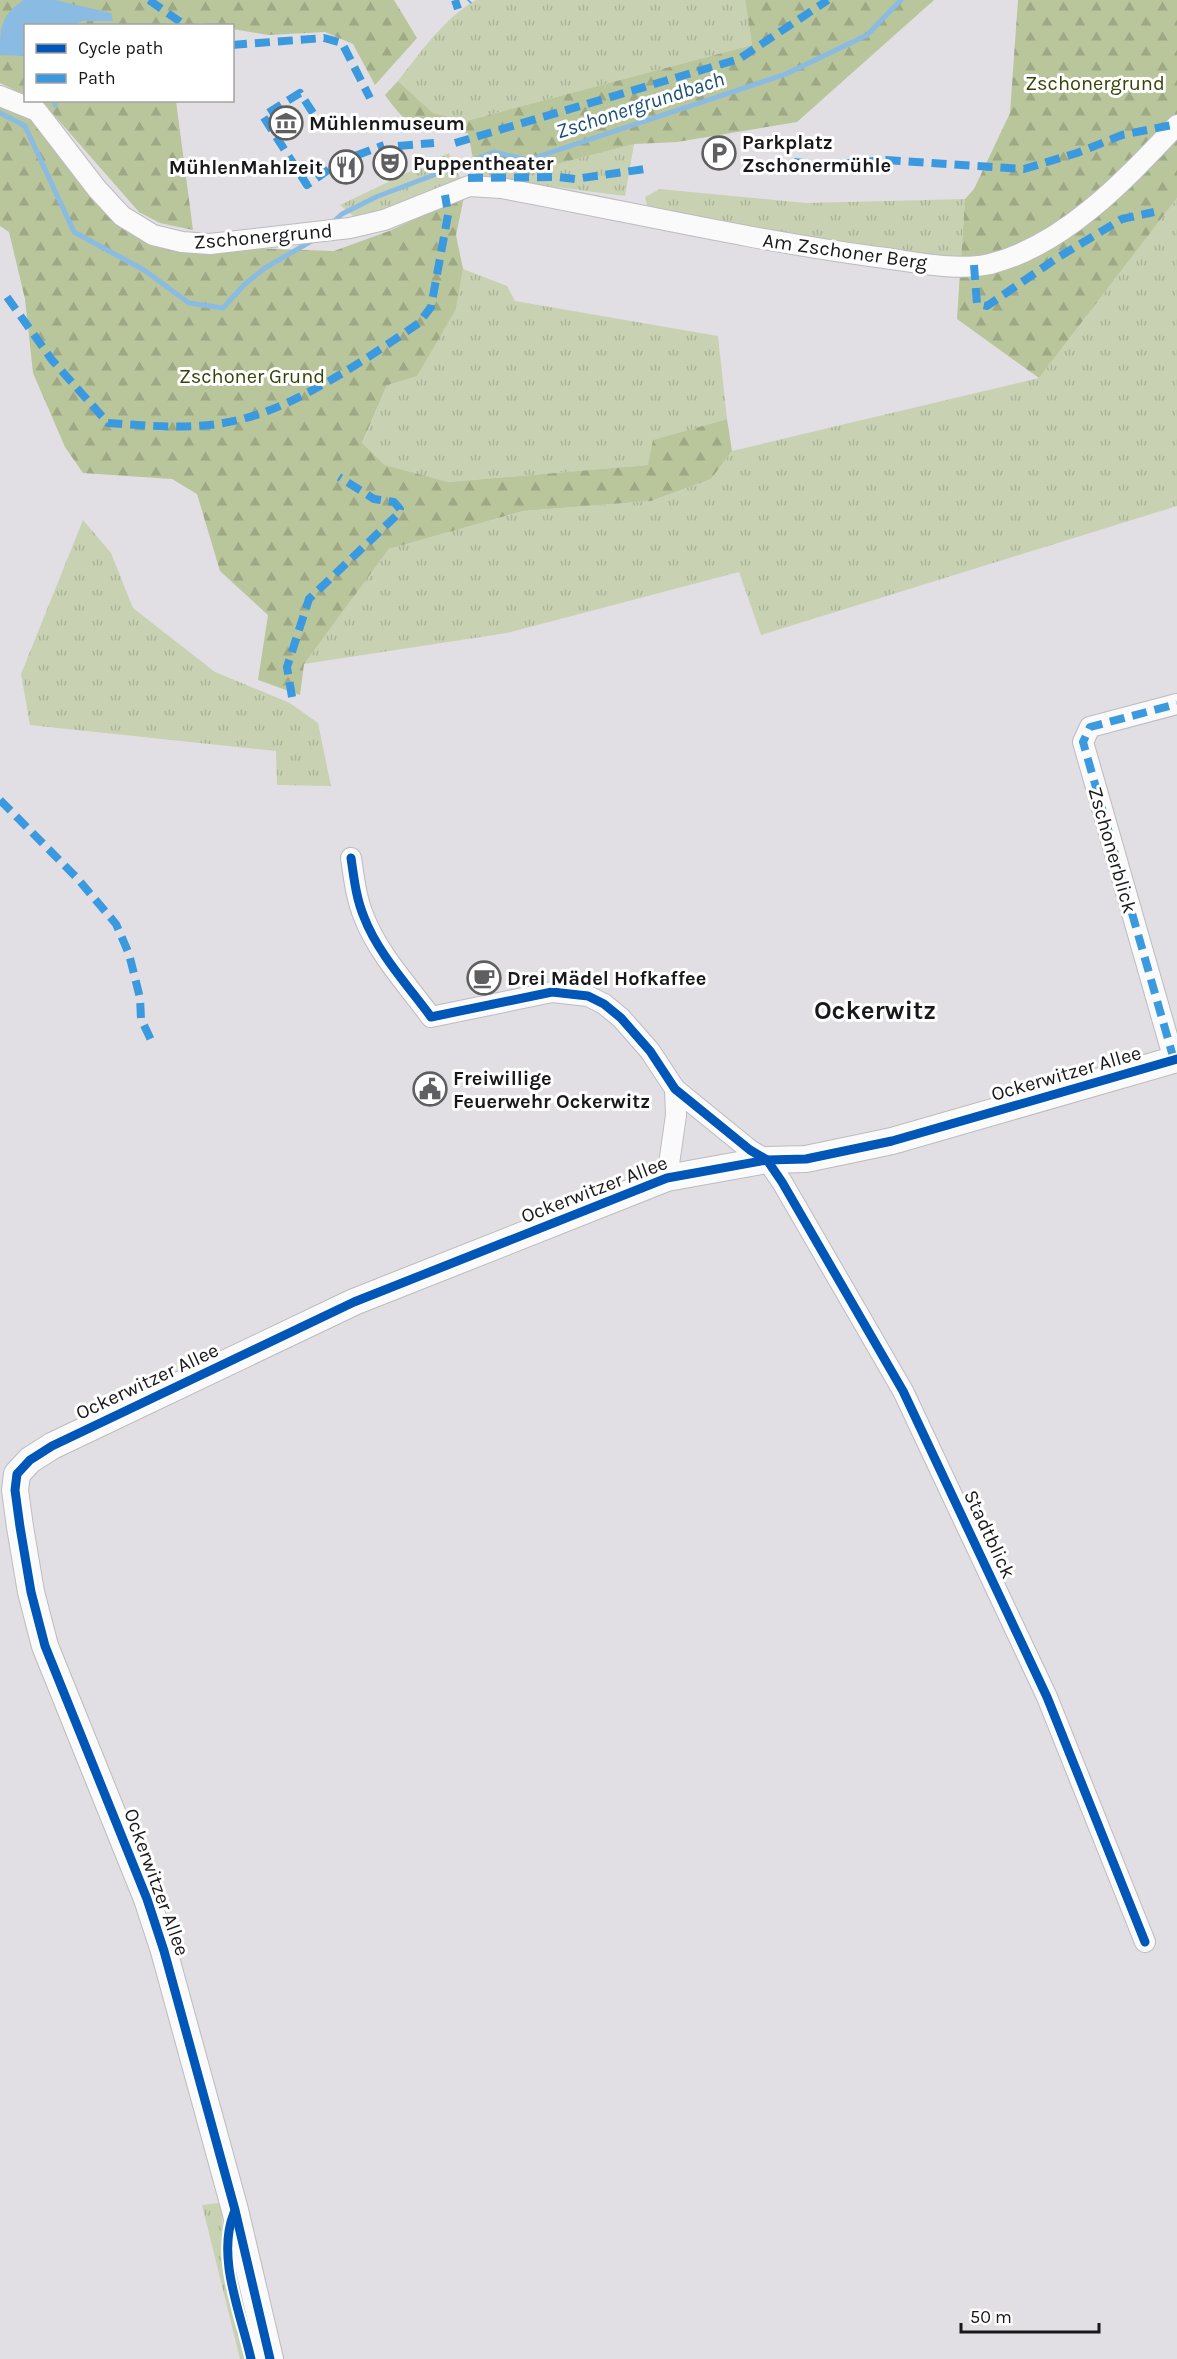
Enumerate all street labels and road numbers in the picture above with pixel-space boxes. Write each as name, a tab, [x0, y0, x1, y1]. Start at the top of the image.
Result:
street label: Zschonergrund	[193, 219, 334, 254]
street label: Am Zschoner Berg	[761, 229, 929, 274]
street label: Zschonerblick	[1084, 784, 1142, 916]
street label: Ockerwitzer Allee	[988, 1041, 1144, 1106]
street label: Ockerwitzer Allee	[518, 1151, 671, 1228]
street label: Ockerwitzer Allee	[72, 1338, 222, 1425]
street label: Stadtblick	[959, 1486, 1020, 1582]
street label: Ockerwitzer Allee	[119, 1805, 194, 1959]

